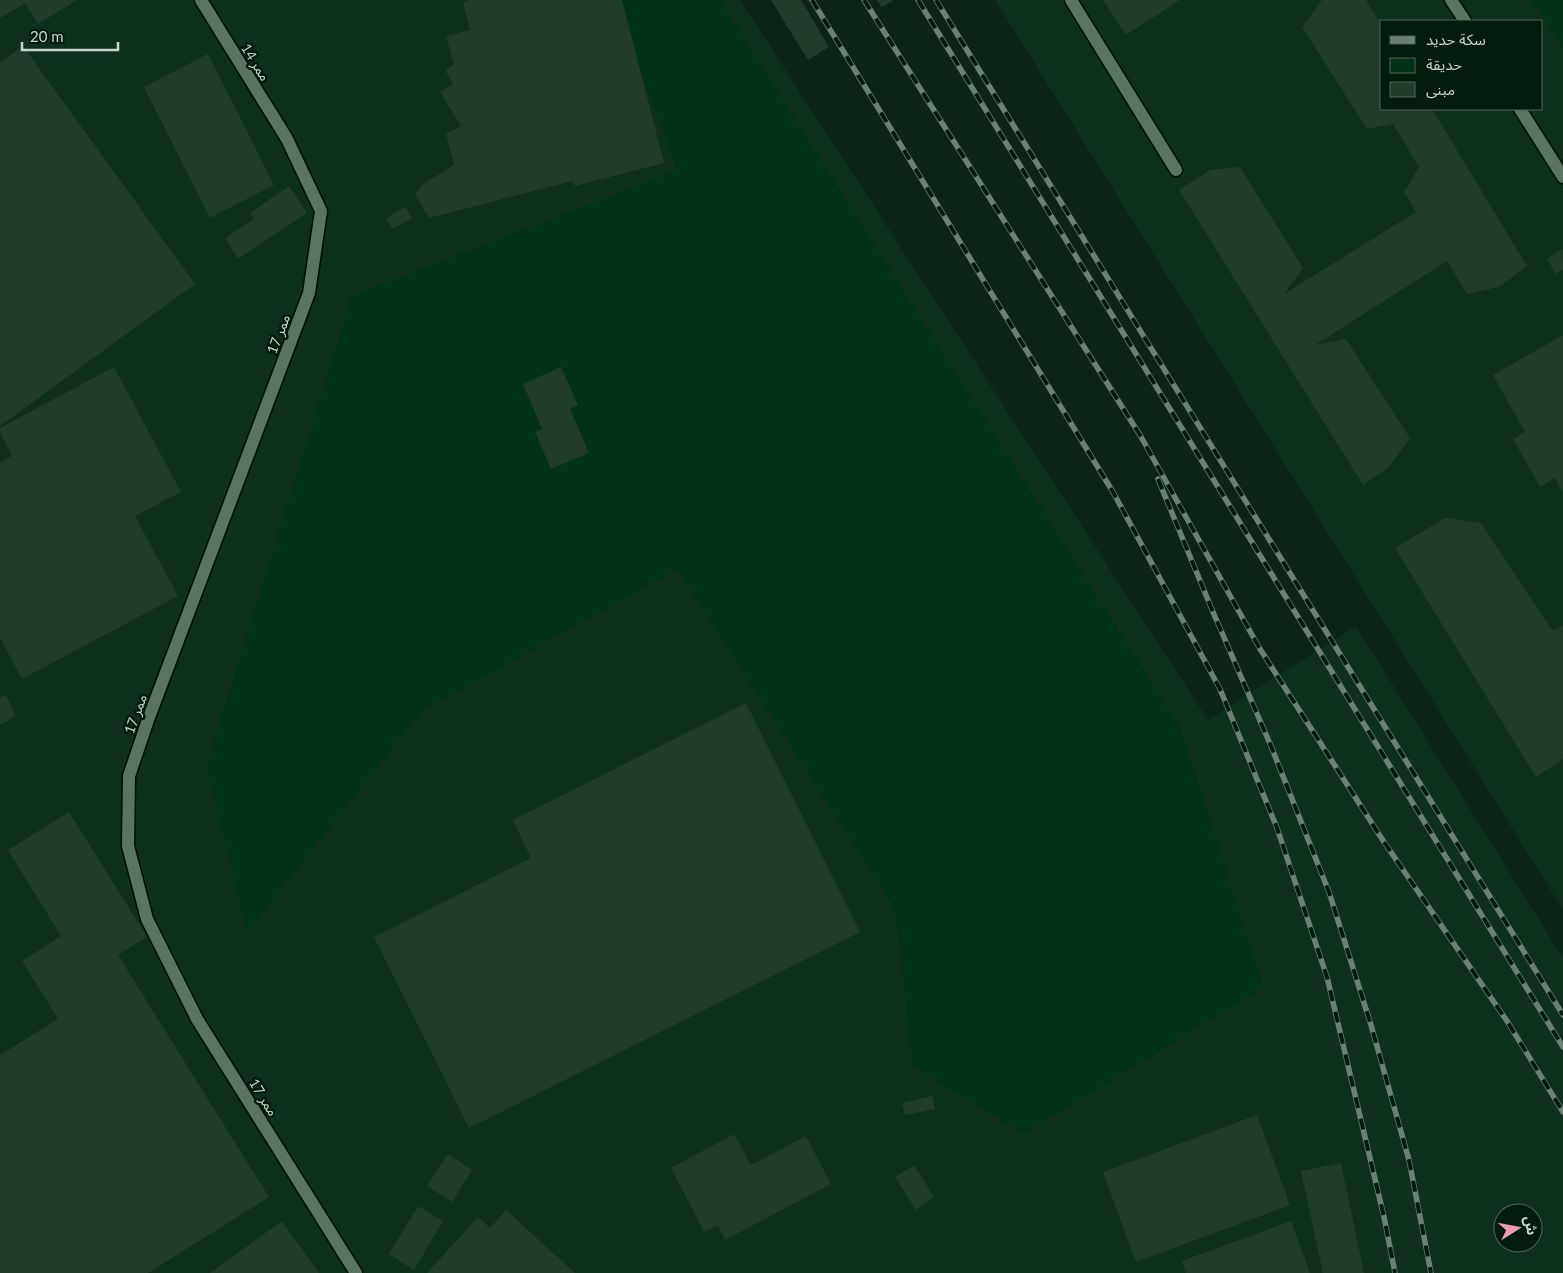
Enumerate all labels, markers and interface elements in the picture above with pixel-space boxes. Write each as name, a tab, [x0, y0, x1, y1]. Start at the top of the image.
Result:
scale bar	[22, 20, 119, 52]
legend	[1380, 20, 1543, 110]
text: 20 m	[30, 27, 64, 45]
text: سكة حديد	[1426, 30, 1486, 48]
street label: ممر 14	[237, 40, 274, 84]
text: حديقة	[1426, 55, 1462, 73]
text: مبنى	[1426, 80, 1455, 99]
street label: ممر 17	[263, 312, 294, 356]
street label: ممر 17	[120, 692, 151, 736]
street label: ممر 17	[245, 1075, 282, 1119]
north arrow	[1493, 1203, 1543, 1253]
text: ش	[1521, 1214, 1541, 1236]

